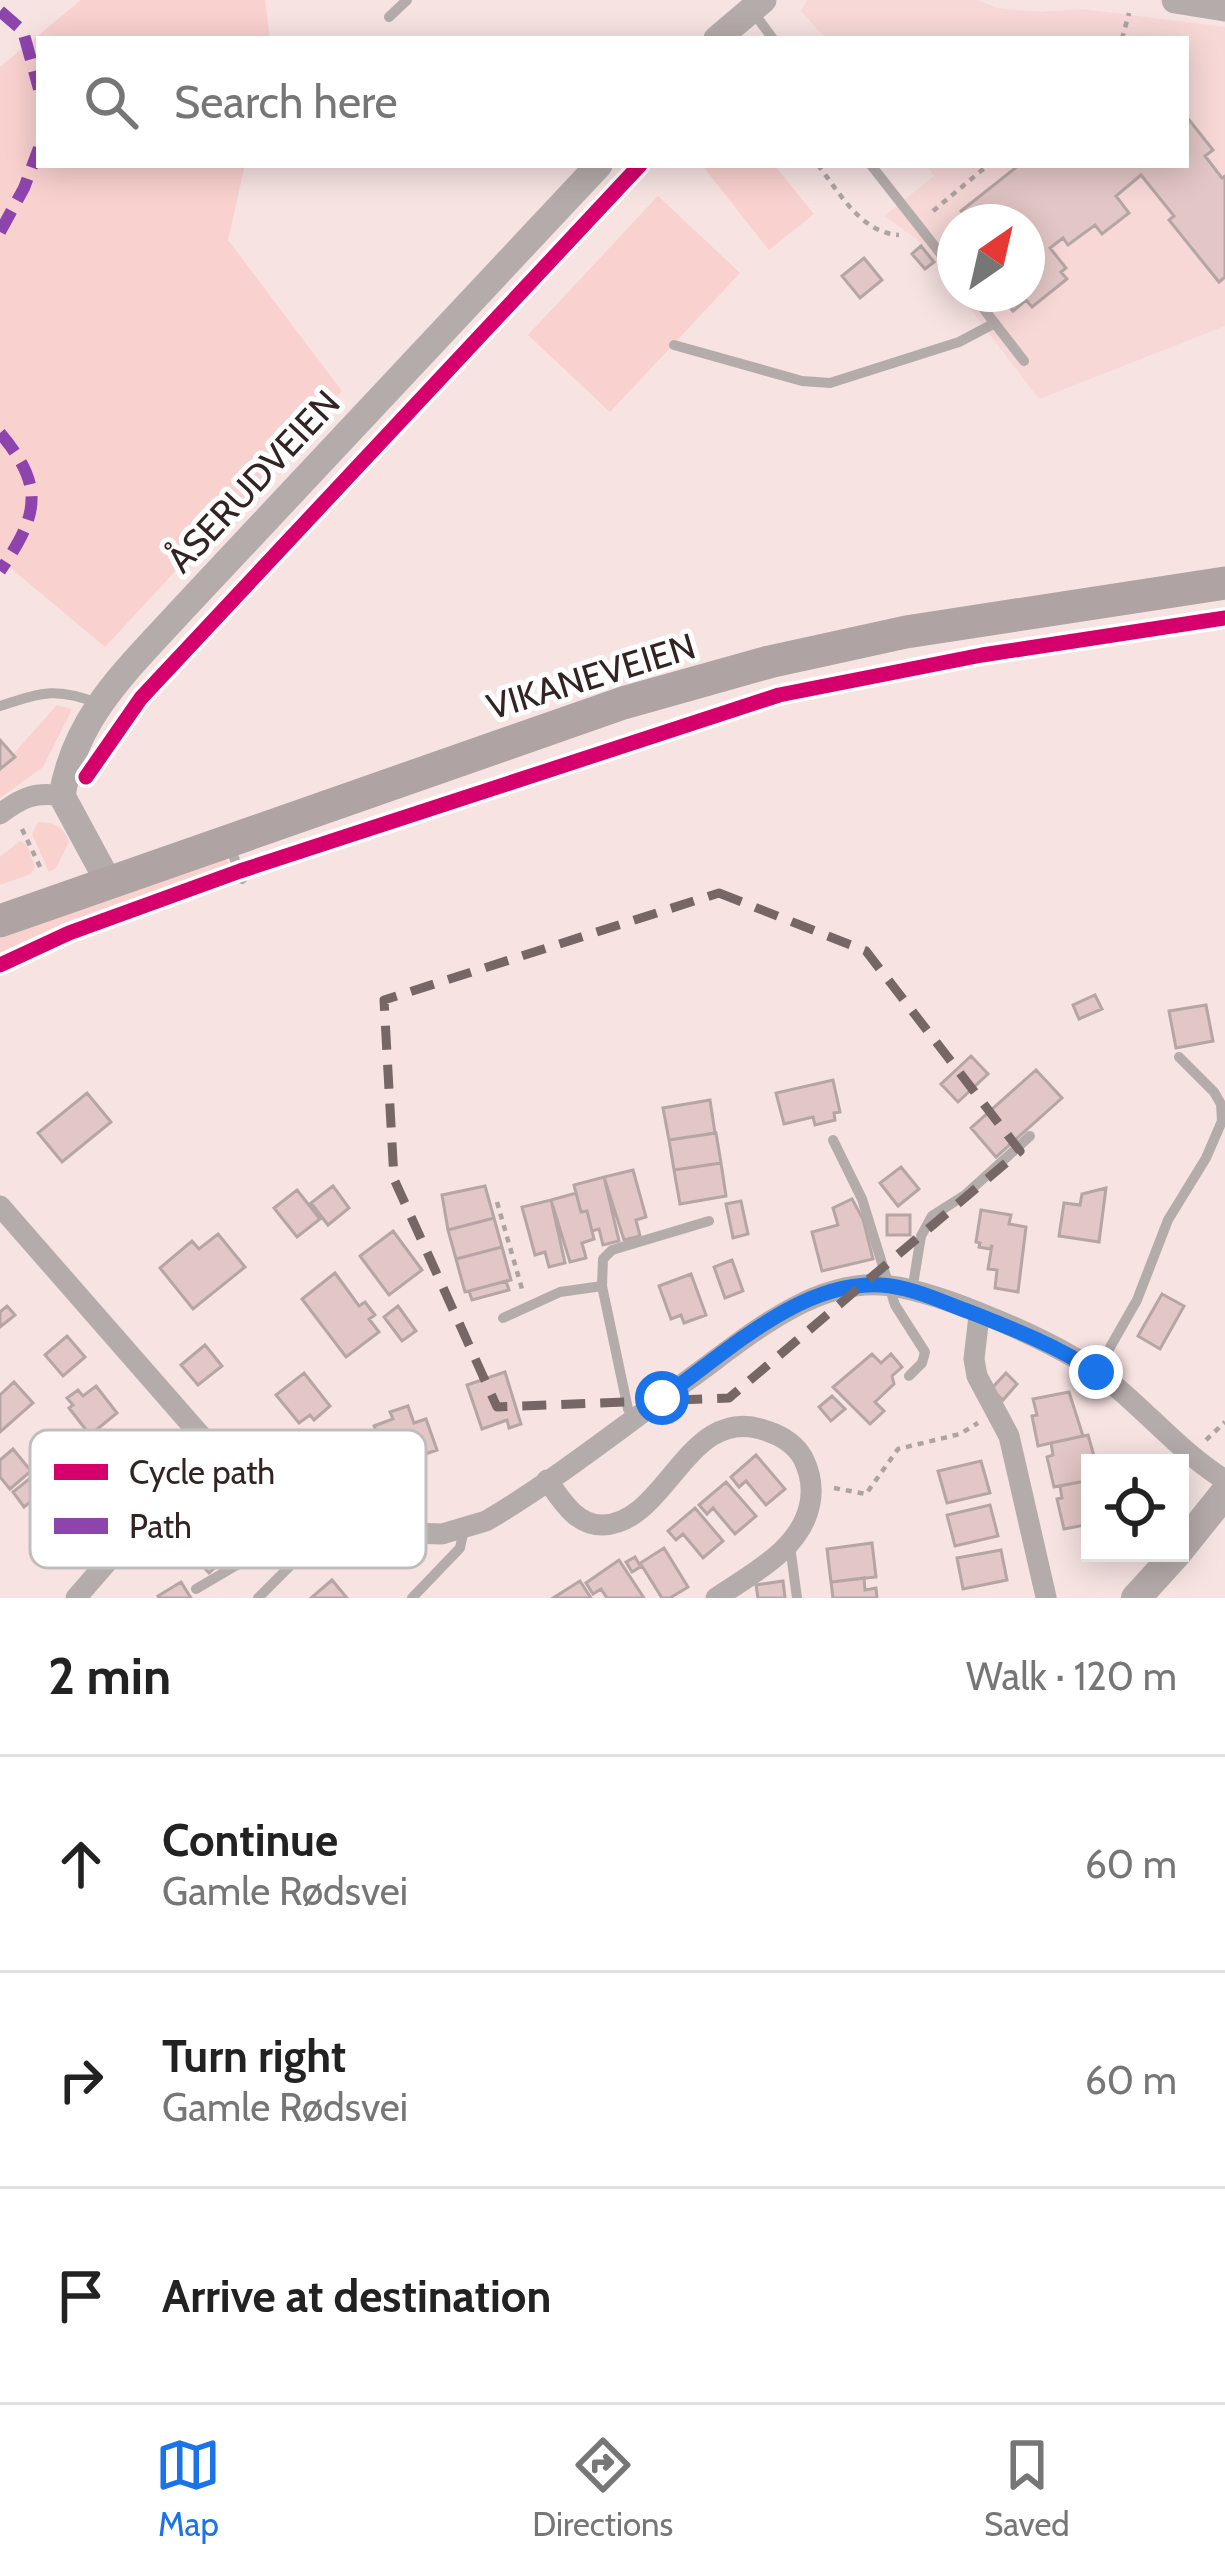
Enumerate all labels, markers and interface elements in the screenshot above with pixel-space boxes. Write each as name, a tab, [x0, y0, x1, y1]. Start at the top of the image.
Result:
search box	[36, 36, 1189, 168]
icon: search	[78, 69, 144, 135]
text: Search here	[174, 75, 398, 129]
north arrow	[937, 204, 1045, 312]
street label: ÅSERUDVEIEN	[157, 381, 349, 581]
street label: VIKANEVEIEN	[482, 623, 700, 729]
route end	[1069, 1345, 1123, 1399]
route start	[635, 1371, 689, 1425]
legend	[30, 1430, 426, 1568]
text: Cycle path	[129, 1452, 275, 1492]
map controls	[1081, 1454, 1189, 1562]
button: locate	[1081, 1454, 1189, 1562]
text: Path	[129, 1506, 192, 1546]
text: 2 min	[48, 1645, 171, 1707]
text: Walk · 120 m	[966, 1652, 1177, 1700]
text: Continue	[162, 1813, 338, 1867]
icon: ahead	[48, 1831, 114, 1897]
text: 60 m	[1085, 1840, 1177, 1888]
text: Gamle Rødsvei	[162, 1867, 408, 1915]
text: Turn right	[162, 2029, 346, 2083]
icon: right	[48, 2047, 114, 2113]
text: 60 m	[1085, 2056, 1177, 2104]
text: Gamle Rødsvei	[162, 2083, 408, 2131]
icon: arrive	[48, 2263, 114, 2329]
text: Arrive at destination	[162, 2269, 551, 2323]
tab: Map	[155, 2432, 221, 2544]
tab: Directions	[532, 2432, 673, 2544]
tab: Saved	[984, 2432, 1070, 2544]

